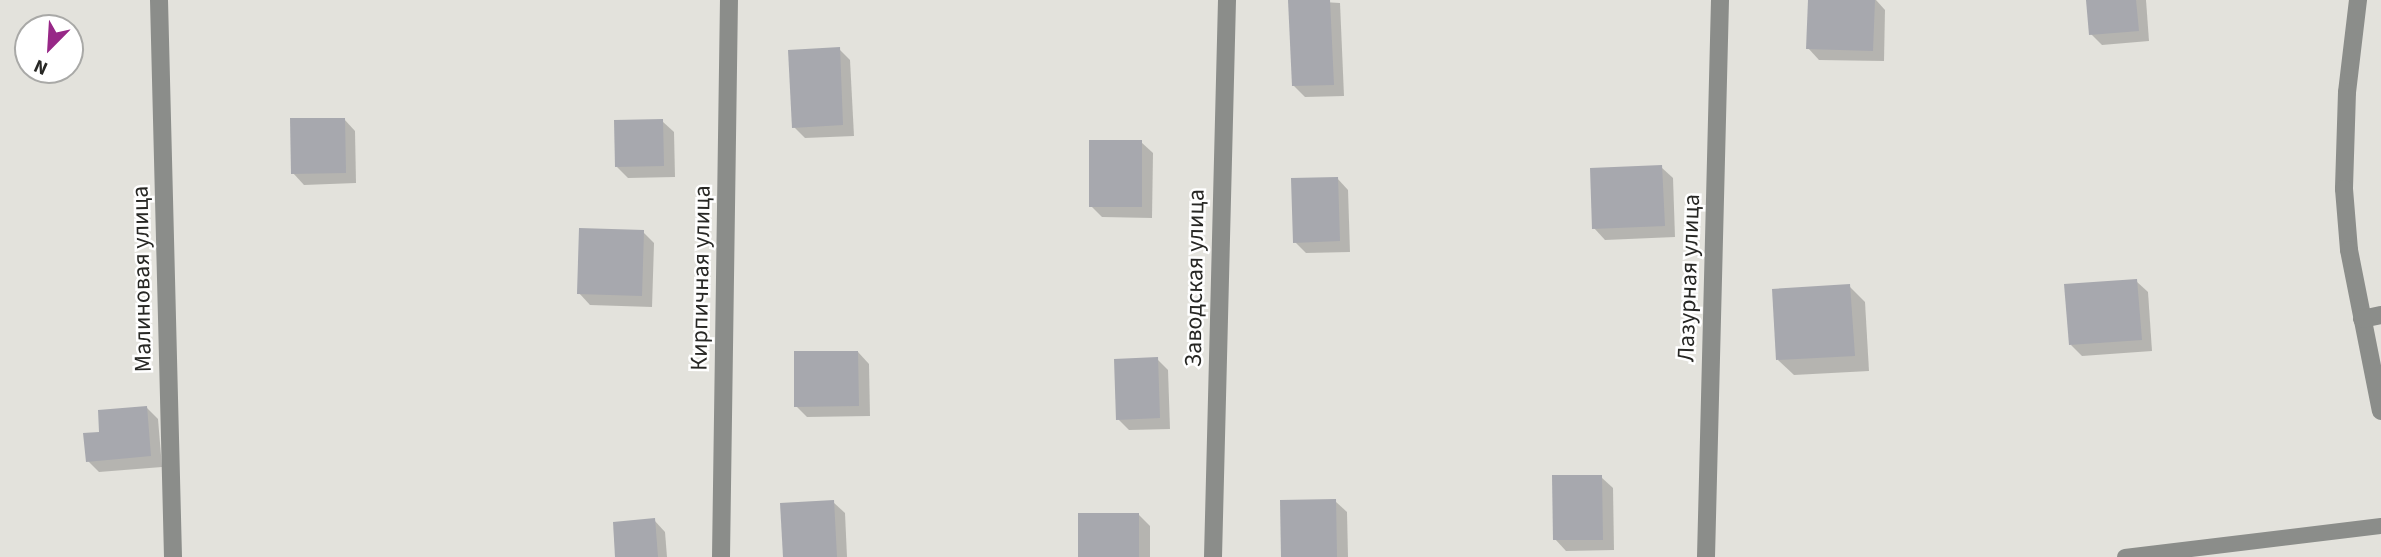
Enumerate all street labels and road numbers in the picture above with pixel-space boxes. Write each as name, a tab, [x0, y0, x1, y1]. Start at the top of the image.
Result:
street label: Малиновая улица	[126, 185, 158, 373]
street label: Кирпичная улица	[685, 185, 717, 371]
street label: Заводская улица	[1179, 189, 1211, 367]
street label: Лазурная улица	[1672, 193, 1706, 363]

